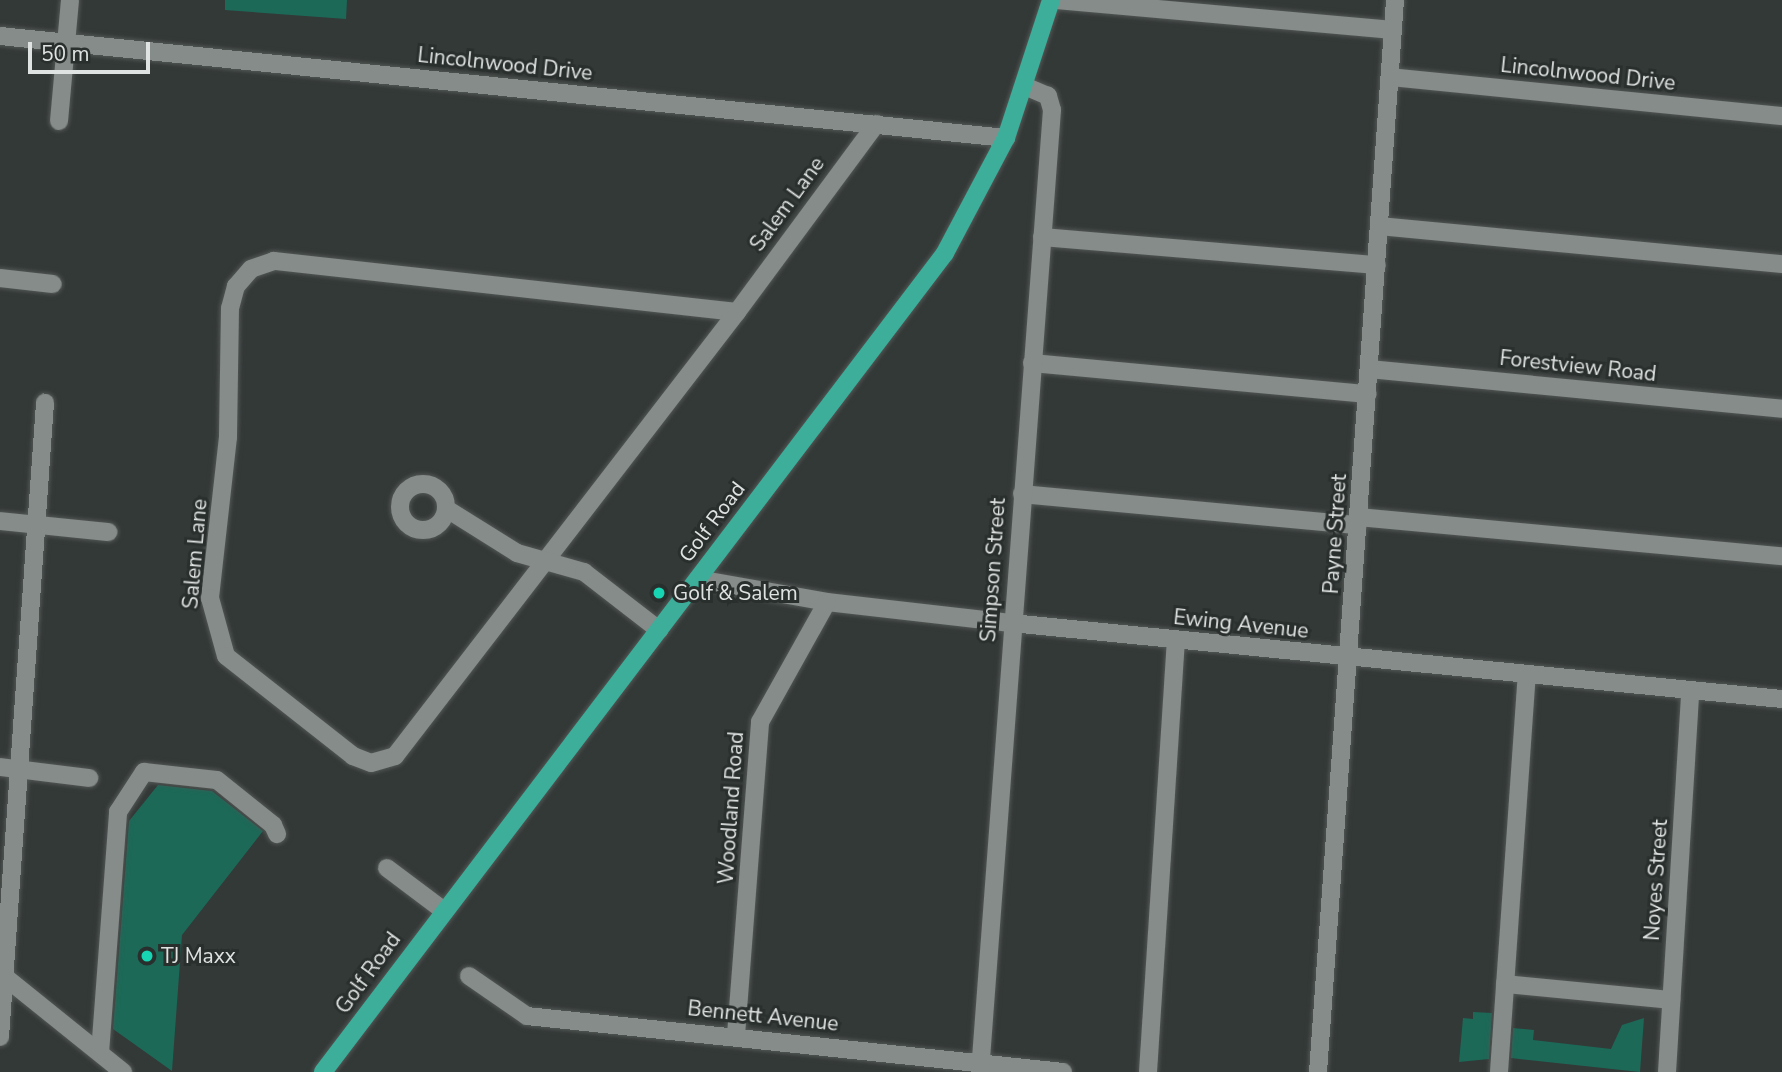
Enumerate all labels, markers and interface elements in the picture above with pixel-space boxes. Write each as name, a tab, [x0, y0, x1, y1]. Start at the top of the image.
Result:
scale bar	[32, 28, 154, 72]
text: 50 m	[41, 40, 90, 68]
street label: Lincolnwood Drive	[416, 42, 594, 86]
street label: Lincolnwood Drive	[1499, 52, 1677, 96]
street label: Salem Lane	[744, 152, 830, 256]
street label: Forestview Road	[1498, 345, 1658, 387]
street label: Payne Street	[1318, 473, 1352, 595]
street label: Golf Road	[674, 477, 750, 567]
street label: Simpson Street	[975, 497, 1011, 643]
street label: Salem Lane	[178, 498, 212, 610]
place label: Golf & Salem	[673, 580, 798, 606]
marker: Golf & Salem	[651, 585, 667, 601]
street label: Ewing Avenue	[1172, 604, 1310, 644]
street label: Woodland Road	[713, 731, 749, 885]
street label: Noyes Street	[1639, 818, 1673, 942]
street label: Golf Road	[330, 927, 406, 1019]
place label: TJ Maxx	[161, 943, 236, 969]
marker: TJ Maxx	[139, 948, 155, 964]
street label: Bennett Avenue	[686, 996, 840, 1036]

